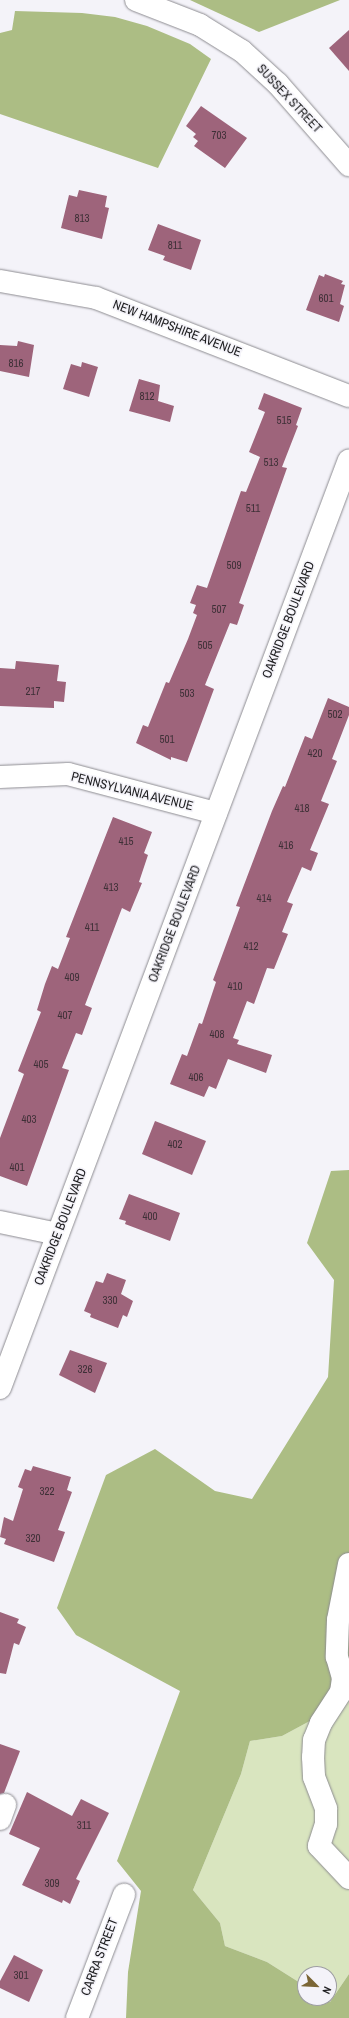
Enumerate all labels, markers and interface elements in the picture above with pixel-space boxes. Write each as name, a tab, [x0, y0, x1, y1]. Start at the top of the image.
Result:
street label: SUSSEX STREET	[253, 61, 325, 137]
house number: 703	[211, 128, 227, 142]
house number: 813	[74, 211, 90, 225]
house number: 811	[168, 238, 182, 252]
house number: 601	[318, 291, 334, 305]
street label: NEW HAMPSHIRE AVENUE	[110, 297, 244, 361]
house number: 816	[8, 356, 24, 370]
house number: 812	[139, 389, 155, 403]
house number: 515	[276, 413, 292, 427]
house number: 513	[263, 455, 279, 469]
house number: 511	[246, 501, 260, 515]
house number: 509	[226, 558, 242, 572]
street label: OAKRIDGE BOULEVARD	[259, 559, 319, 681]
house number: 507	[211, 602, 227, 616]
house number: 505	[197, 638, 213, 652]
house number: 217	[25, 684, 41, 698]
house number: 503	[179, 686, 195, 700]
house number: 502	[327, 707, 343, 721]
house number: 501	[159, 732, 175, 746]
house number: 420	[307, 746, 323, 760]
street label: PENNSYLVANIA AVENUE	[69, 769, 195, 815]
house number: 418	[294, 801, 310, 815]
house number: 415	[118, 834, 134, 848]
house number: 416	[278, 838, 294, 852]
street label: OAKRIDGE BOULEVARD	[145, 863, 205, 985]
house number: 413	[103, 880, 119, 894]
house number: 414	[256, 891, 272, 905]
house number: 411	[85, 920, 99, 934]
house number: 412	[243, 939, 259, 953]
house number: 409	[64, 970, 80, 984]
house number: 410	[227, 979, 243, 993]
house number: 407	[57, 1008, 73, 1022]
house number: 408	[209, 1027, 225, 1041]
house number: 405	[33, 1057, 49, 1071]
house number: 406	[188, 1070, 204, 1084]
house number: 403	[21, 1112, 37, 1126]
house number: 402	[167, 1137, 183, 1151]
house number: 401	[9, 1160, 25, 1174]
street label: OAKRIDGE BOULEVARD	[31, 1166, 91, 1288]
house number: 400	[142, 1209, 158, 1223]
house number: 330	[102, 1293, 118, 1307]
house number: 326	[77, 1362, 93, 1376]
house number: 322	[39, 1484, 55, 1498]
house number: 320	[25, 1531, 41, 1545]
house number: 311	[77, 1818, 91, 1832]
house number: 309	[44, 1876, 60, 1890]
street label: CARRA STREET	[78, 1916, 122, 1998]
north arrow	[297, 1966, 337, 2006]
house number: 301	[13, 1968, 29, 1982]
text: N	[319, 1985, 335, 1996]

